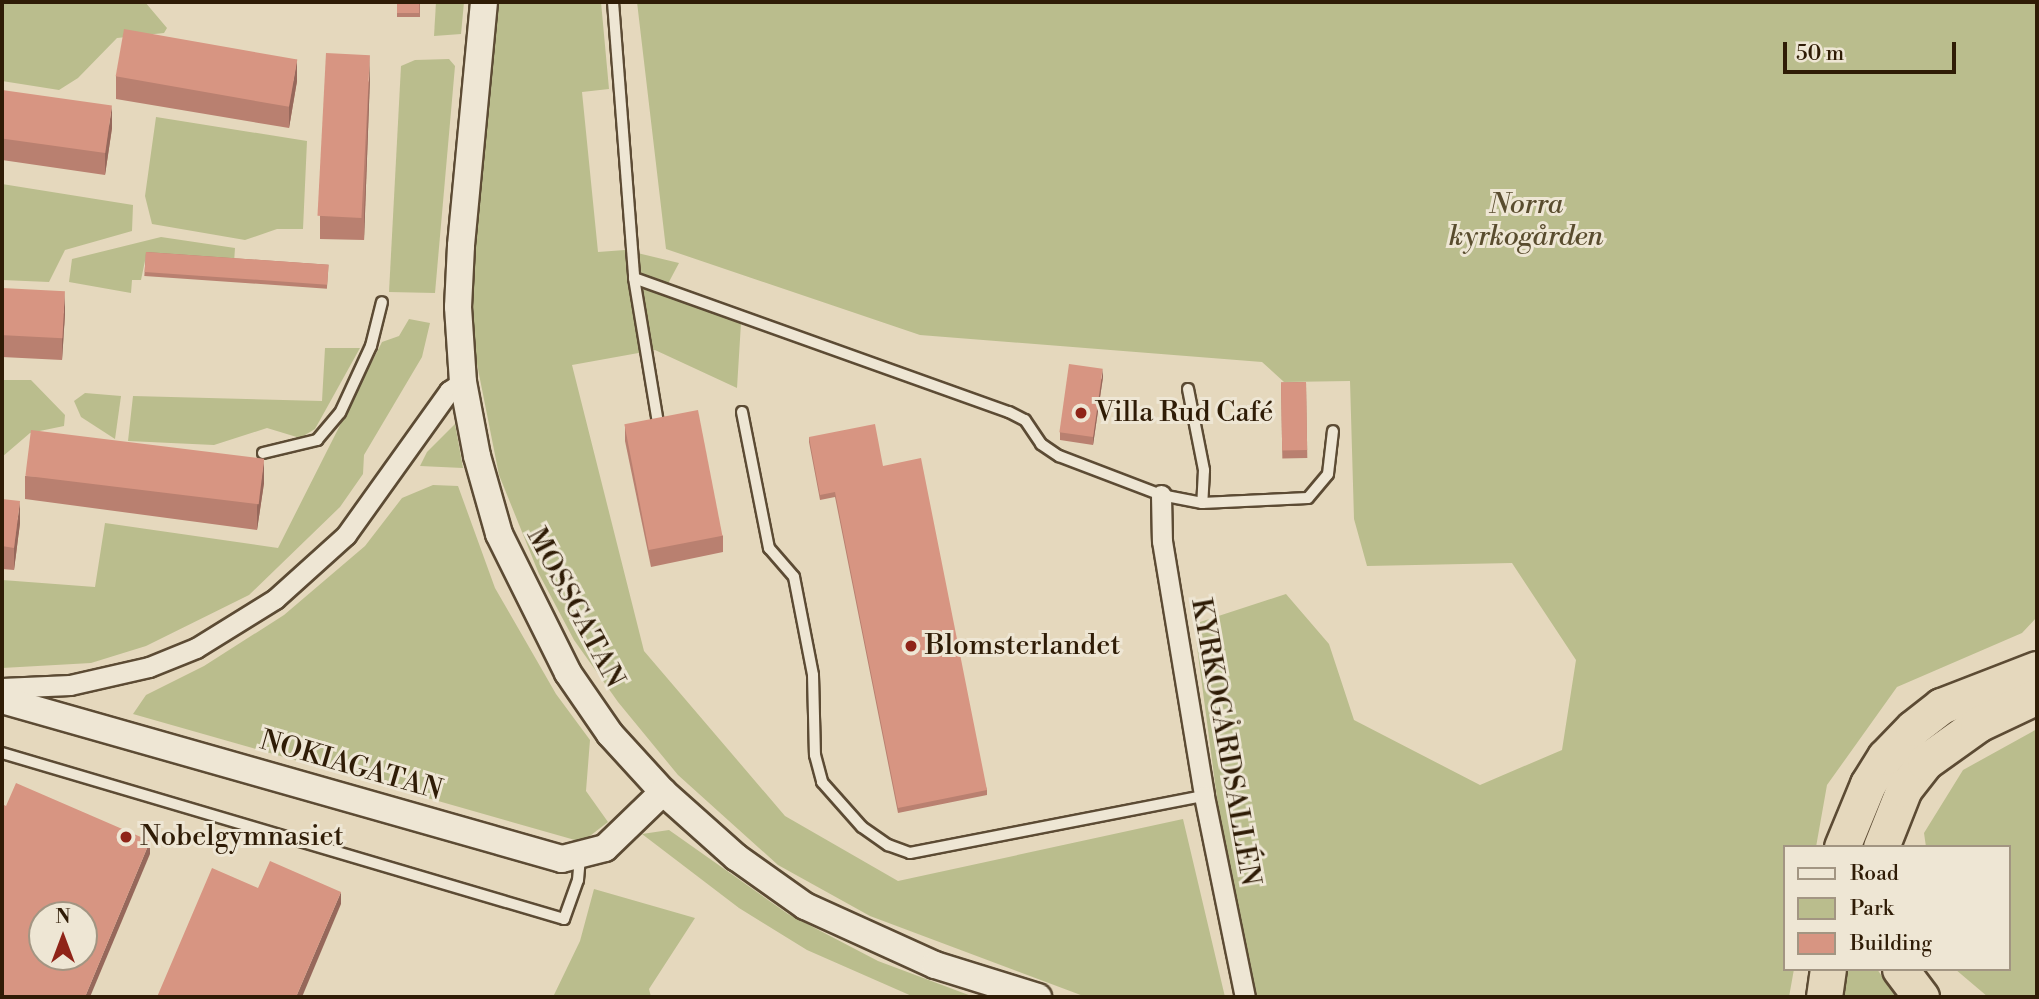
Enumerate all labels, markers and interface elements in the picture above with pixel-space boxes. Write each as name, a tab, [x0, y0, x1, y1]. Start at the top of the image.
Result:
scale bar	[1787, 28, 1960, 72]
text: 50 m	[1796, 41, 1844, 67]
park label: Norra kyrkogården	[1449, 188, 1603, 254]
place label: Villa Rud Café	[1095, 396, 1273, 430]
marker: Villa Rud Café	[1073, 405, 1089, 421]
street label: MOSSGATAN	[519, 522, 631, 694]
street label: KYRKOGÅRDSALLÉN	[1183, 596, 1267, 888]
place label: Blomsterlandet	[925, 629, 1120, 663]
marker: Blomsterlandet	[903, 638, 919, 654]
street label: NOKIAGATAN	[256, 724, 446, 808]
place label: Nobelgymnasiet	[140, 820, 344, 854]
marker: Nobelgymnasiet	[118, 829, 134, 845]
legend	[1784, 845, 2011, 971]
text: Road	[1850, 861, 1899, 887]
text: Park	[1850, 896, 1894, 922]
north arrow	[28, 901, 98, 971]
text: N	[55, 905, 71, 929]
text: Building	[1850, 931, 1932, 957]

